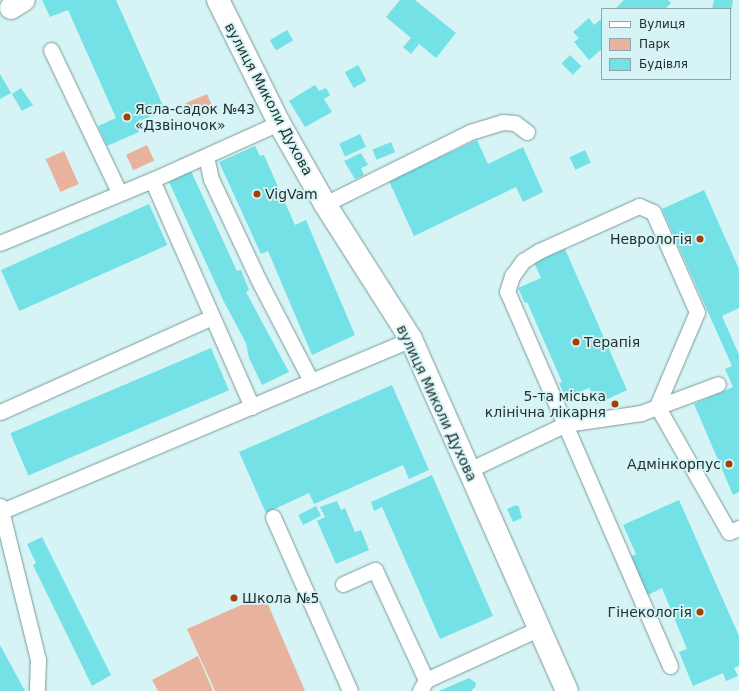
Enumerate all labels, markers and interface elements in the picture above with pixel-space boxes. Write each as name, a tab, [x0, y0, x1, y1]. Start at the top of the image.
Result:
legend	[601, 8, 731, 80]
text: Вулиця	[639, 17, 685, 31]
street label: вулиця Миколи Духова	[222, 20, 316, 178]
text: Парк	[639, 37, 670, 51]
text: Будівля	[639, 57, 688, 71]
place label: Ясла-садок №43 «Дзвіночок»	[135, 101, 255, 134]
marker: Ясла-садок №43 «Дзвіночок»	[122, 112, 132, 122]
place label: VigVam	[265, 186, 318, 202]
marker: VigVam	[252, 189, 262, 199]
place label: Неврологія	[610, 231, 692, 247]
marker: Неврологія	[695, 234, 705, 244]
street label: вулиця Миколи Духова	[393, 322, 481, 484]
place label: Терапія	[584, 334, 640, 350]
marker: Терапія	[571, 337, 581, 347]
place label: 5-та міська клінічна лікарня	[485, 388, 606, 420]
marker: 5-та міська клінічна лікарня	[609, 398, 621, 410]
place label: Адмінкорпус	[627, 456, 721, 472]
marker: Адмінкорпус	[724, 459, 734, 469]
place label: Школа №5	[242, 590, 319, 606]
marker: Школа №5	[229, 593, 239, 603]
place label: Гінекологія	[608, 604, 692, 620]
marker: Гінекологія	[695, 607, 705, 617]

